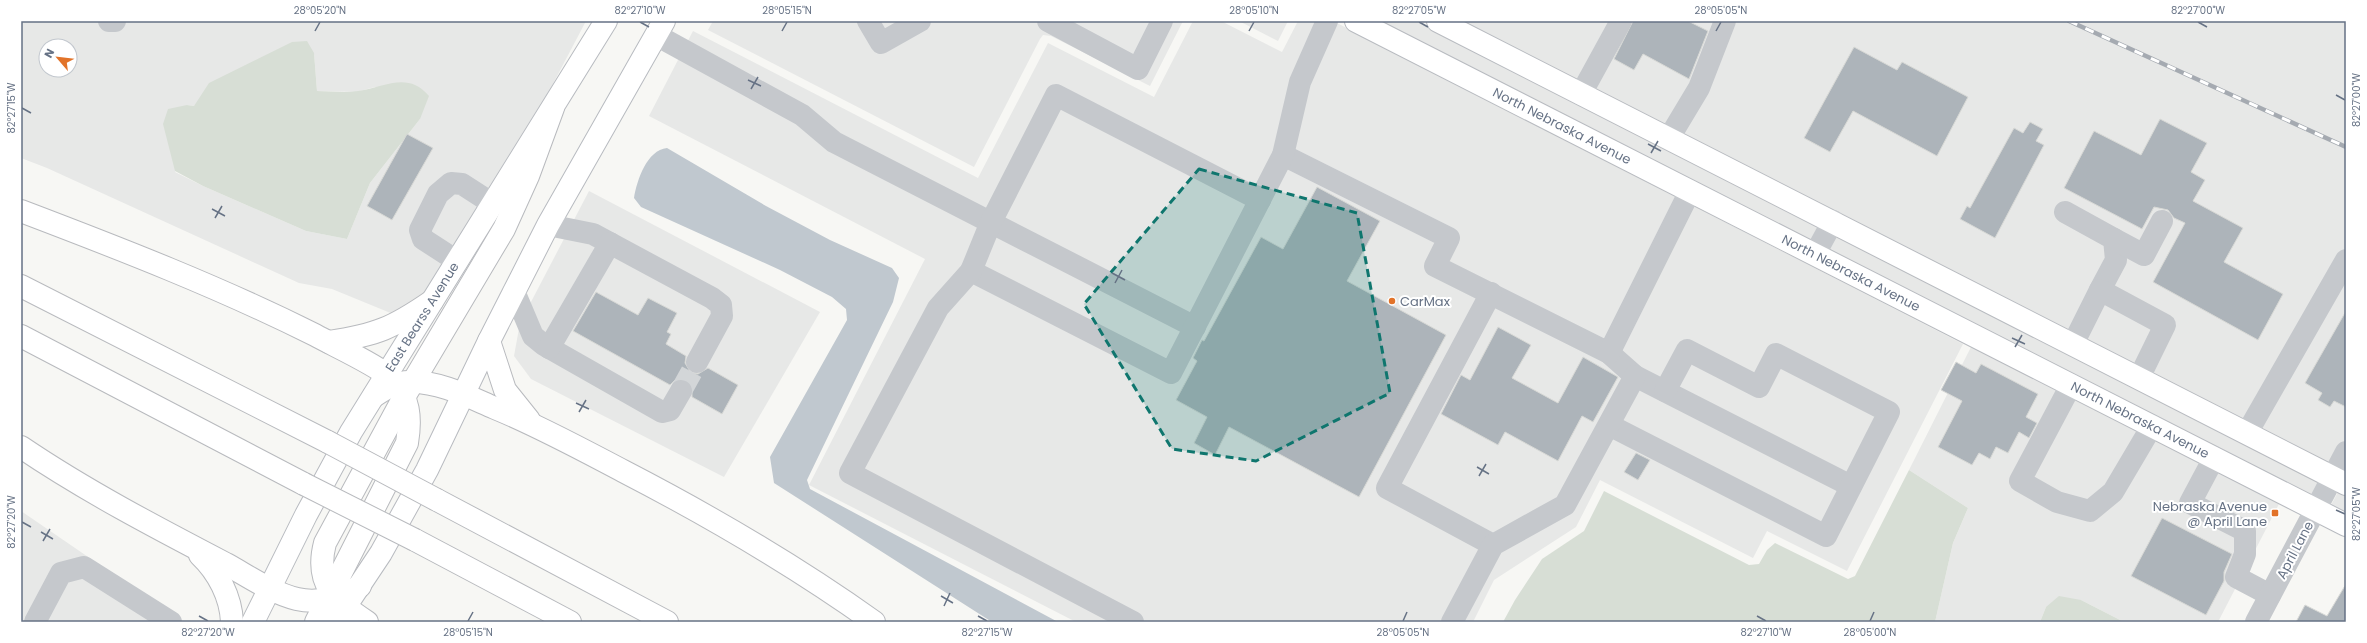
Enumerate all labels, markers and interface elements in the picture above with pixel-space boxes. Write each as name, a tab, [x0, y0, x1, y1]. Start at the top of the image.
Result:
text: 28°05'20"N	[294, 3, 346, 18]
text: 82°27'10"W	[614, 3, 666, 18]
text: 28°05'15"N	[762, 3, 812, 18]
text: 28°05'10"N	[1229, 3, 1279, 18]
text: 82°27'05"W	[1392, 3, 1446, 18]
text: 28°05'05"N	[1695, 3, 1747, 18]
text: 82°27'00"W	[2171, 3, 2225, 18]
north arrow	[38, 38, 78, 78]
text: N	[40, 46, 58, 61]
text: 82°27'00"W	[2349, 73, 2364, 127]
text: 82°27'15"W	[4, 82, 19, 134]
street label: North Nebraska Avenue	[1490, 83, 1634, 169]
street label: North Nebraska Avenue	[1779, 230, 1923, 316]
street label: East Bearss Avenue	[381, 259, 463, 375]
place label: CarMax	[1400, 292, 1451, 311]
marker: CarMax	[1387, 296, 1397, 306]
street label: North Nebraska Avenue	[2068, 377, 2212, 463]
text: 82°27'05"W	[2349, 487, 2364, 541]
text: 82°27'20"W	[4, 495, 19, 549]
place label: Nebraska Avenue @ April Lane	[2153, 497, 2267, 531]
marker: Nebraska Avenue @ April Lane	[2270, 508, 2280, 518]
street label: April Lane	[2272, 518, 2318, 582]
text: 82°27'20"W	[181, 625, 235, 640]
text: 28°05'15"N	[443, 625, 493, 640]
text: 82°27'15"W	[961, 625, 1013, 640]
text: 28°05'05"N	[1377, 625, 1429, 640]
text: 82°27'10"W	[1740, 625, 1792, 640]
text: 28°05'00"N	[1844, 625, 1896, 640]

